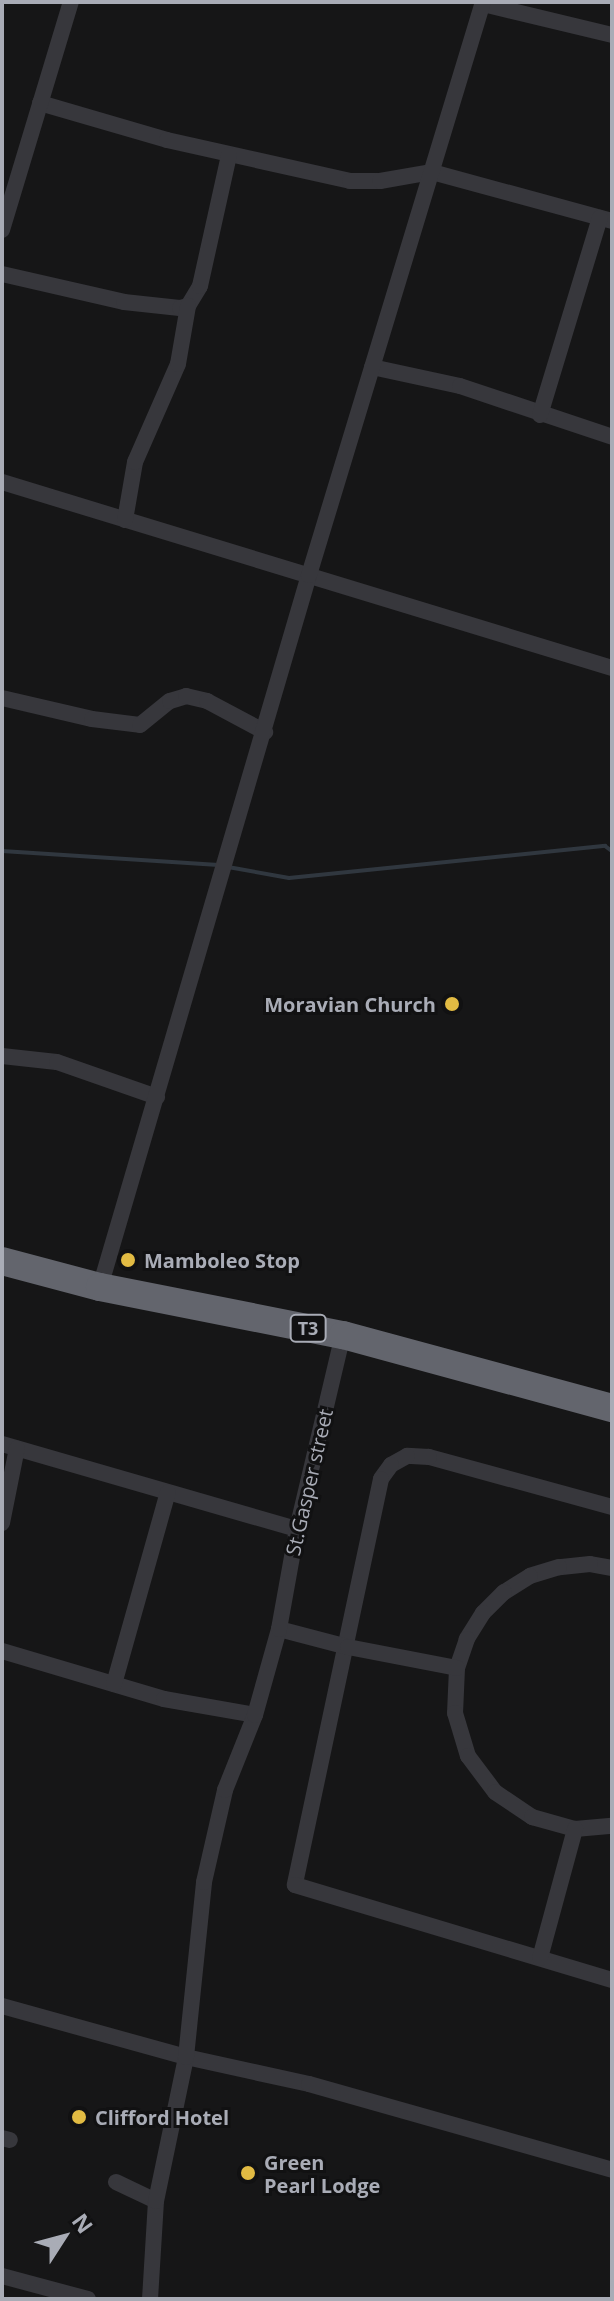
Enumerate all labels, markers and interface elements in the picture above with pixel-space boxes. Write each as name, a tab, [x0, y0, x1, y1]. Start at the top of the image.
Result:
place label: Moravian Church	[264, 992, 436, 1016]
marker: Moravian Church	[443, 995, 461, 1013]
place label: Mamboleo Stop	[144, 1248, 300, 1272]
marker: Mamboleo Stop	[119, 1251, 137, 1269]
road number: T3	[288, 1314, 328, 1342]
street label: St.Gasper street	[280, 1406, 338, 1558]
place label: Clifford Hotel	[95, 2105, 229, 2129]
marker: Clifford Hotel	[70, 2108, 88, 2126]
place label: Green Pearl Lodge	[264, 2150, 380, 2197]
marker: Green Pearl Lodge	[239, 2164, 257, 2182]
north arrow	[24, 2197, 104, 2277]
text: N	[66, 2207, 101, 2239]

